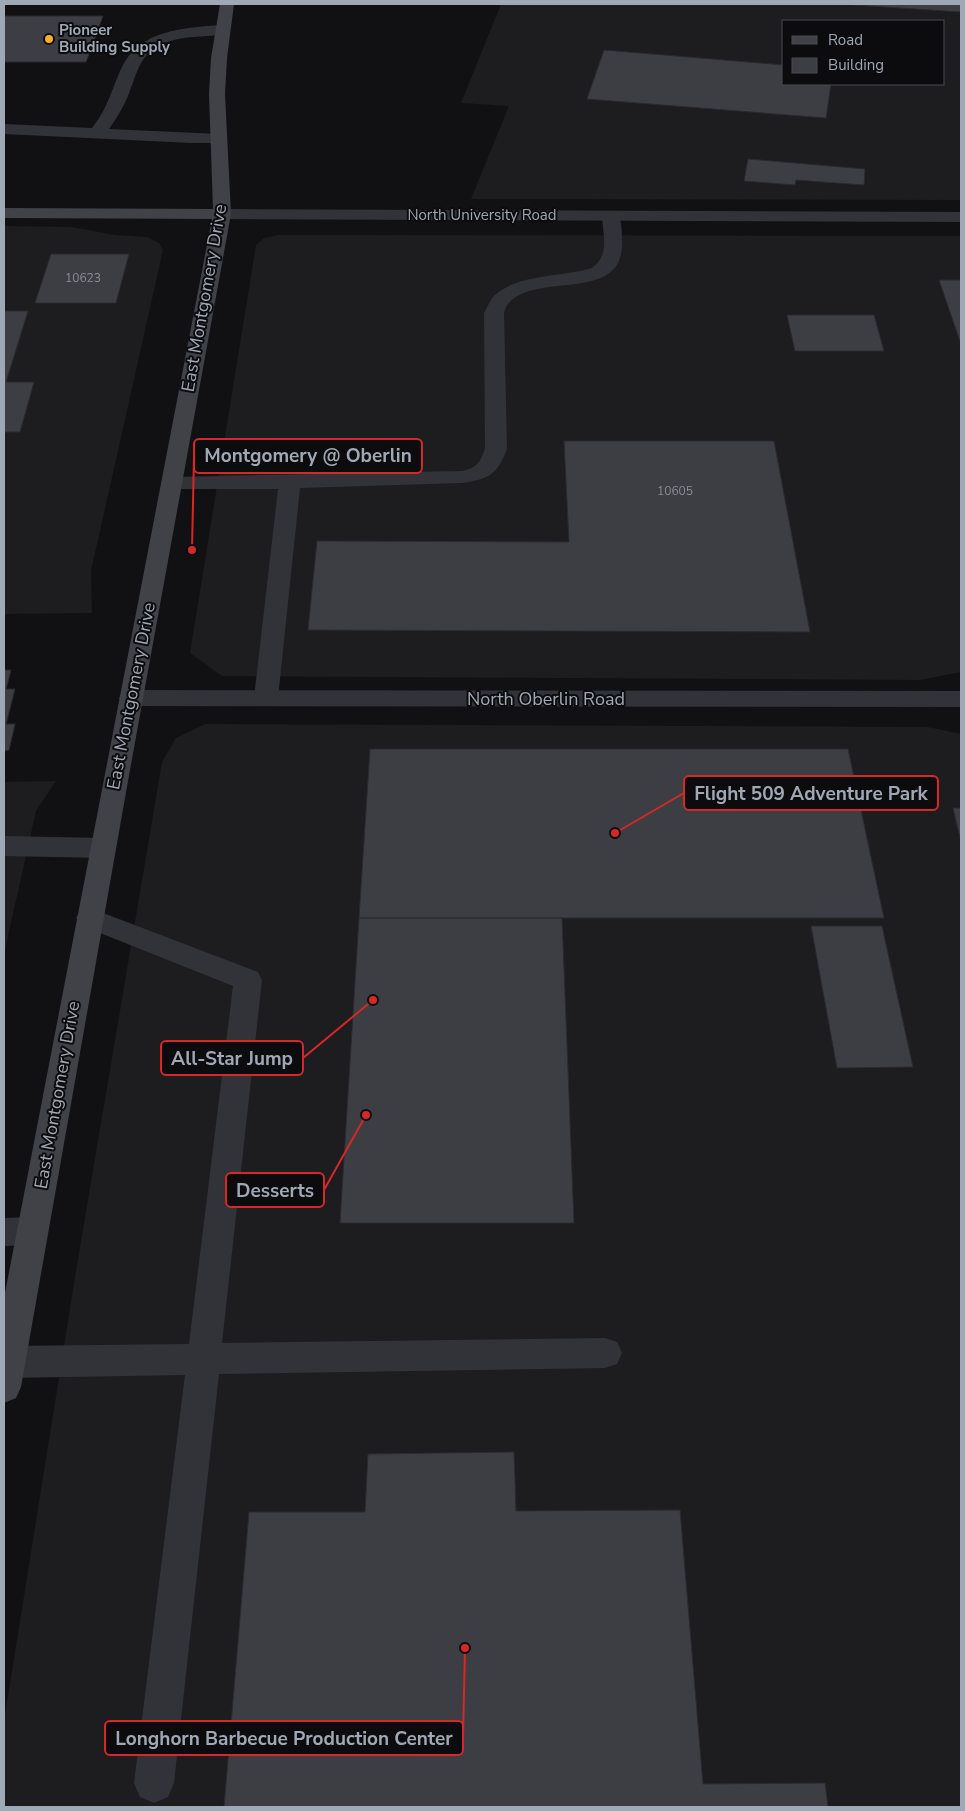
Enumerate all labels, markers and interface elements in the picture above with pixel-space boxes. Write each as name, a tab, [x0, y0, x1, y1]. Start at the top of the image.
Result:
place label: Pioneer Building Supply	[59, 20, 170, 57]
legend	[782, 20, 945, 85]
text: Road	[828, 30, 863, 50]
marker: Pioneer Building Supply	[43, 33, 55, 45]
text: Building	[828, 55, 884, 75]
street label: East Montgomery Drive	[176, 202, 232, 394]
street label: North University Road	[407, 205, 557, 225]
house number: 10623	[65, 270, 101, 286]
callout: Montgomery @ Oberlin	[194, 439, 422, 473]
text: Montgomery @ Oberlin	[204, 443, 412, 469]
house number: 10605	[657, 483, 693, 499]
street label: East Montgomery Drive	[101, 600, 161, 792]
street label: North Oberlin Road	[467, 687, 625, 711]
callout: Flight 509 Adventure Park	[684, 776, 938, 810]
text: Flight 509 Adventure Park	[694, 781, 929, 807]
street label: East Montgomery Drive	[29, 999, 85, 1191]
callout: All-Star Jump	[161, 1041, 303, 1075]
text: All-Star Jump	[171, 1046, 293, 1072]
callout: Desserts	[226, 1173, 324, 1207]
text: Desserts	[236, 1178, 314, 1204]
callout: Longhorn Barbecue Production Center	[105, 1721, 463, 1755]
text: Longhorn Barbecue Production Center	[115, 1726, 453, 1752]

